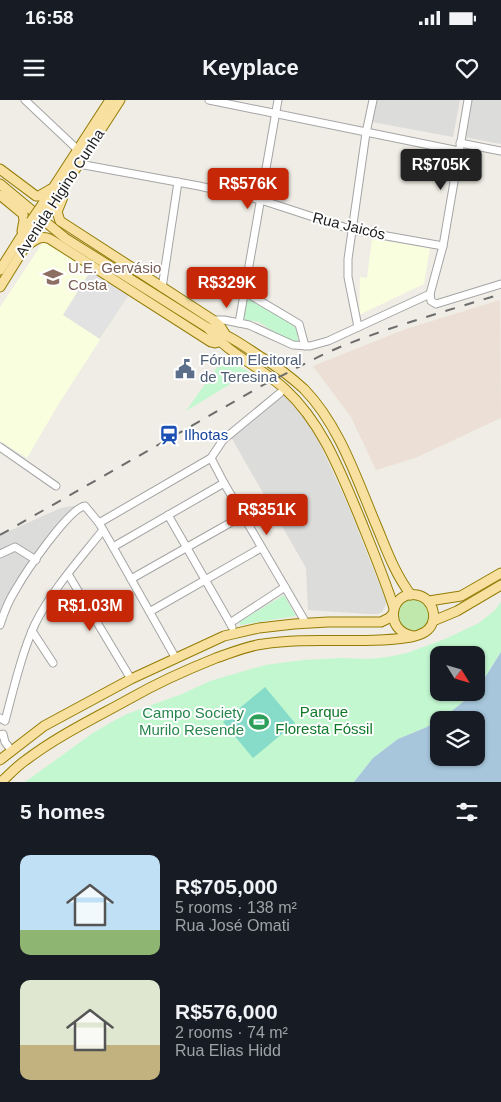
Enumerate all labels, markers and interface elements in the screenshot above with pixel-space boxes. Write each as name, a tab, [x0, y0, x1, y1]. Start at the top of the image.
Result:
text: 16:58	[25, 7, 74, 28]
icon: menu	[20, 54, 48, 82]
icon: heart	[453, 54, 481, 82]
text: Keyplace	[202, 55, 299, 80]
street label: Avenida Higino Cunha	[12, 125, 108, 260]
pin: R$705K	[400, 148, 482, 191]
text: R$705K	[412, 156, 470, 173]
pin: R$576K	[207, 168, 289, 210]
text: R$576K	[219, 175, 277, 192]
street label: Rua Jaicós	[311, 208, 387, 243]
place label: U.E. Gervásio Costa	[68, 259, 161, 293]
school or university icon: U.E. Gervásio Costa	[42, 266, 64, 288]
pin: R$329K	[186, 266, 268, 309]
text: R$329K	[198, 274, 256, 291]
place label: Fórum Eleitoral de Teresina	[200, 351, 302, 385]
public building icon: Fórum Eleitoral de Teresina	[174, 358, 196, 380]
station icon: Ilhotas	[158, 424, 180, 446]
place label: Ilhotas	[184, 426, 228, 443]
pin: R$351K	[226, 494, 308, 536]
text: R$351K	[238, 501, 296, 518]
pin: R$1.03M	[44, 590, 136, 632]
text: R$1.03M	[58, 597, 122, 614]
north arrow	[430, 646, 485, 701]
map controls	[430, 646, 485, 766]
park label: Parque Floresta Fóssil	[275, 703, 373, 737]
place label: Campo Society Murilo Resende	[139, 704, 244, 738]
sports icon: Campo Society Murilo Resende	[248, 711, 270, 733]
button: layers	[430, 711, 485, 766]
icon: filters	[453, 798, 481, 826]
text: 5 homes	[20, 800, 105, 823]
icon: home	[60, 875, 120, 935]
text: R$705,000	[175, 875, 278, 898]
text: 5 rooms · 138 m²	[175, 899, 297, 916]
text: Rua José Omati	[175, 917, 290, 934]
icon: home	[60, 1000, 120, 1060]
text: R$576,000	[175, 1000, 278, 1023]
text: 2 rooms · 74 m²	[175, 1024, 288, 1041]
text: Rua Elias Hidd	[175, 1042, 281, 1059]

